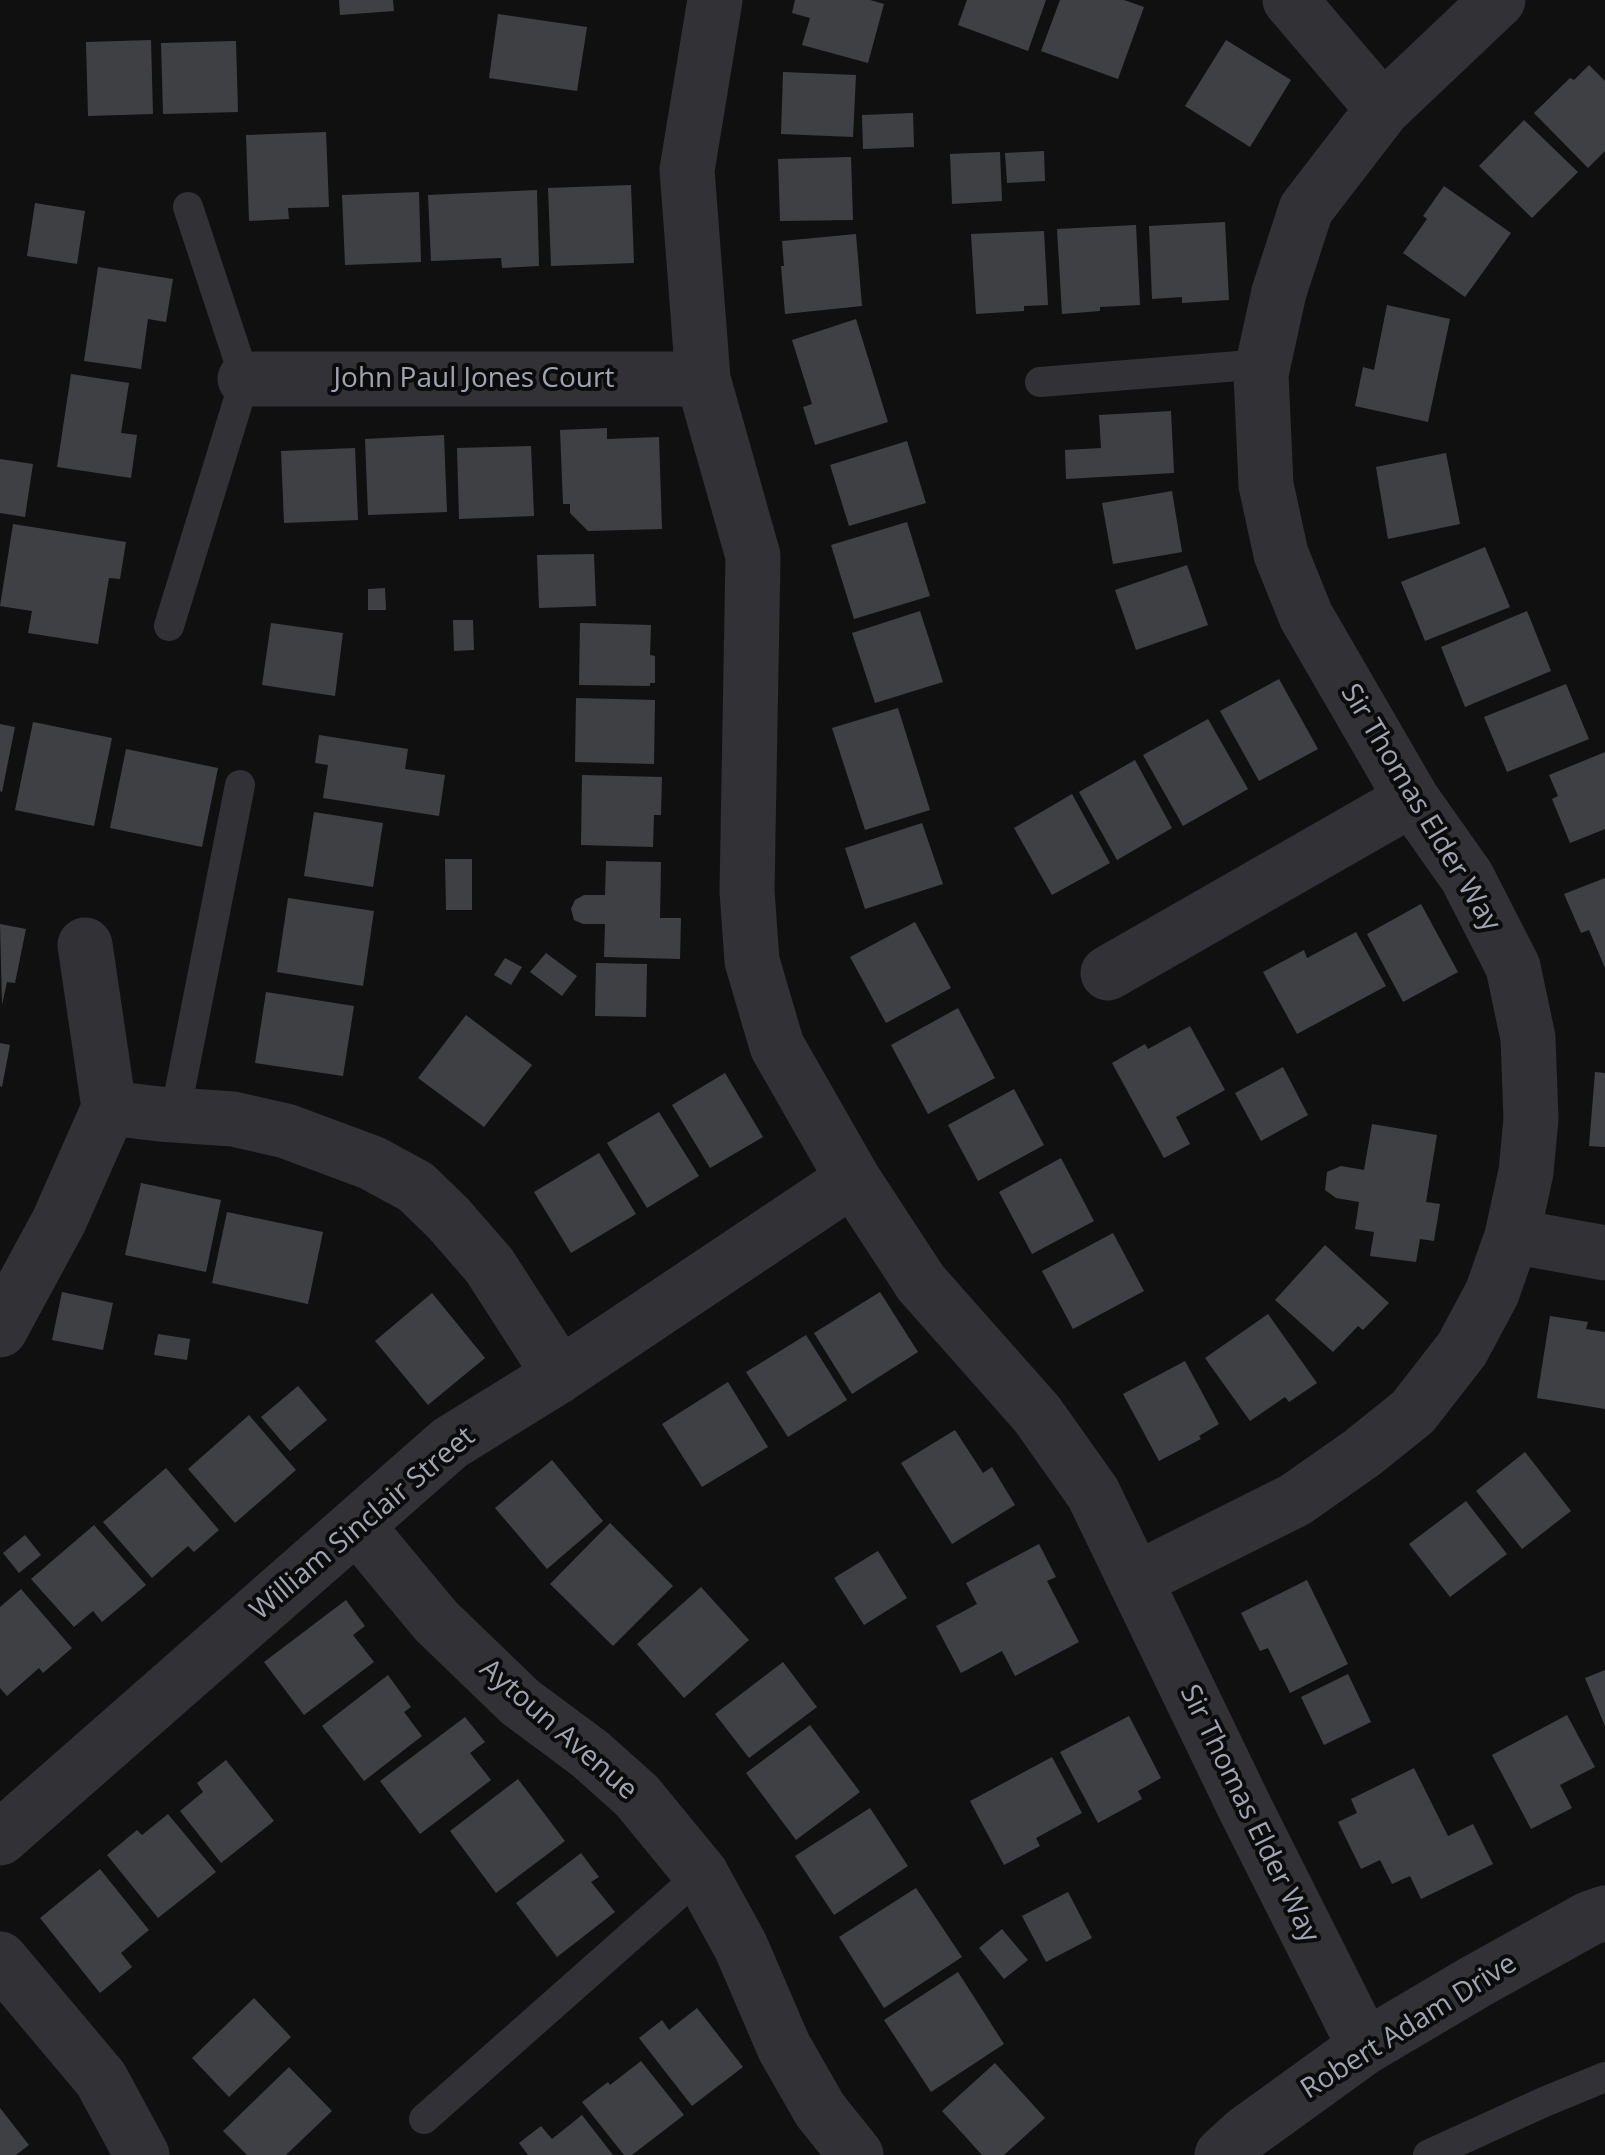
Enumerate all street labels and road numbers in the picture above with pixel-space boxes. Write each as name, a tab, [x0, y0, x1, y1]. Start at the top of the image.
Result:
street label: John Paul Jones Court	[334, 362, 614, 396]
street label: Sir Thomas Elder Way	[1333, 678, 1507, 938]
street label: William Sinclair Street	[244, 1420, 482, 1628]
street label: Aytoun Avenue	[472, 1652, 644, 1808]
street label: Sir Thomas Elder Way	[1172, 1680, 1326, 1948]
street label: Robert Adam Drive	[1295, 1947, 1523, 2107]

